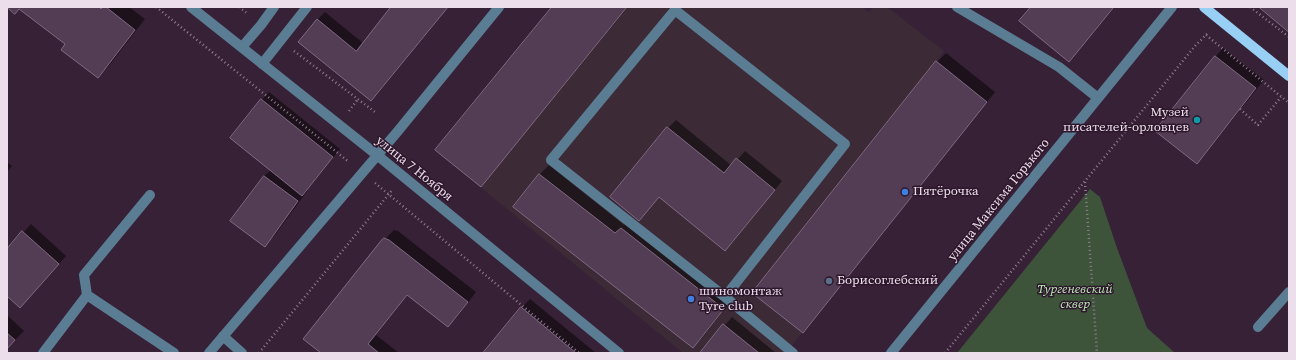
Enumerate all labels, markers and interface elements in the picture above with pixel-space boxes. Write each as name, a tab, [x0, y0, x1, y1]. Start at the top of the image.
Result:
place label: Музей писателей-орловцев	[1063, 105, 1189, 136]
marker: Музей писателей-орловцев	[1192, 115, 1202, 125]
street label: улица 7 Ноября	[372, 133, 456, 205]
street label: улица Максима Горького	[945, 136, 1053, 264]
place label: Пятёрочка	[913, 184, 979, 200]
marker: Пятёрочка	[900, 187, 910, 197]
place label: Борисоглебский	[837, 273, 938, 289]
marker: Борисоглебский	[824, 276, 834, 286]
park label: Тургеневский сквер	[1037, 282, 1113, 313]
place label: шиномонтаж Tyre club	[699, 284, 782, 315]
marker: шиномонтаж Tyre club	[686, 294, 696, 304]

